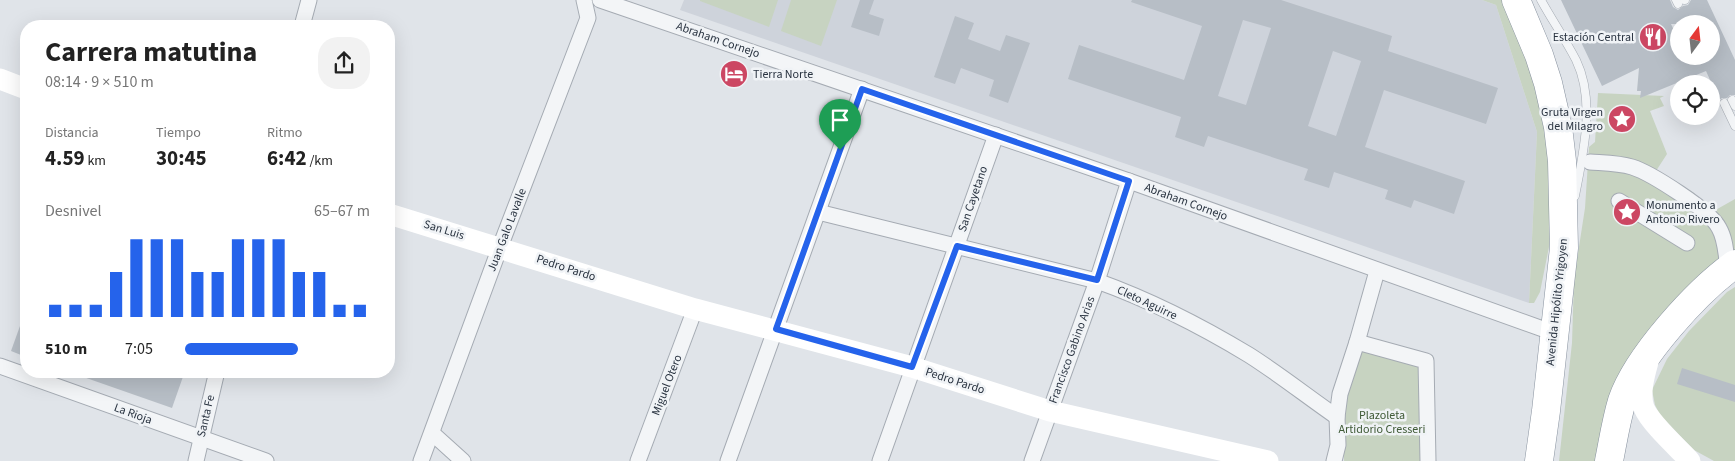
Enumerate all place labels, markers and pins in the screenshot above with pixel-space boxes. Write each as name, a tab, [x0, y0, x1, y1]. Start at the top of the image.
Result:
restaurant icon: Estación Central	[1638, 22, 1668, 52]
place label: Estación Central	[1553, 29, 1634, 46]
hotel icon: Tierra Norte	[719, 59, 749, 89]
place label: Tierra Norte	[753, 66, 813, 83]
pin	[819, 99, 861, 150]
place label: Gruta Virgen del Milagro	[1541, 104, 1603, 135]
place icon: Gruta Virgen del Milagro	[1607, 104, 1637, 134]
place icon: Monumento a Antonio Rivero	[1612, 197, 1642, 227]
place label: Monumento a Antonio Rivero	[1646, 197, 1720, 228]

